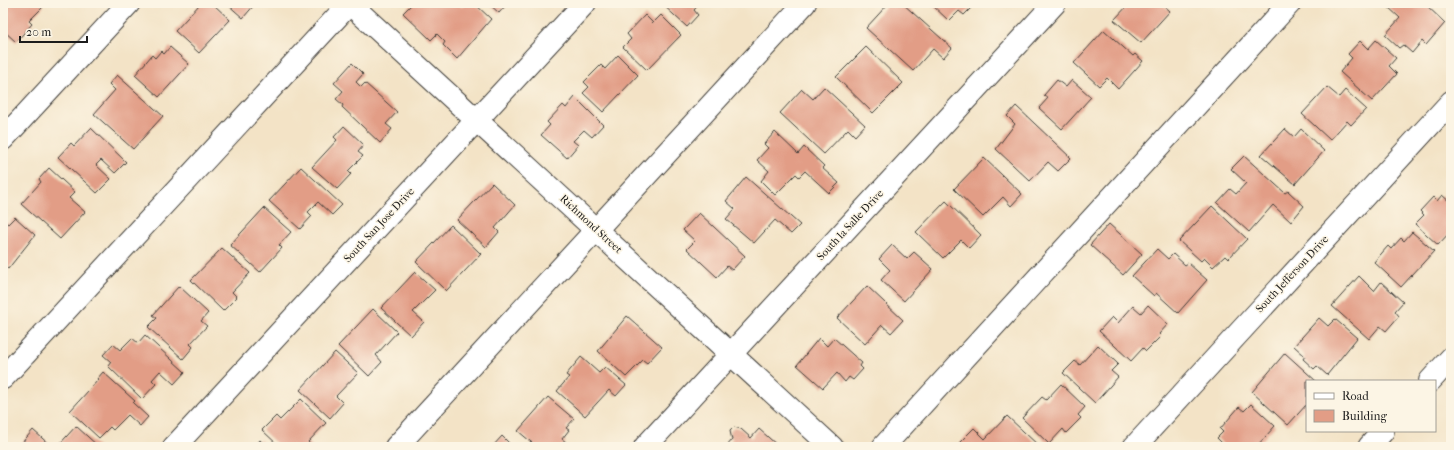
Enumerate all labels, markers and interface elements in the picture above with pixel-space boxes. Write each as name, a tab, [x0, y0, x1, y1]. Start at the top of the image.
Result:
scale bar	[20, 18, 87, 44]
text: 20 m	[26, 25, 51, 39]
street label: South San Jose Drive	[341, 184, 417, 265]
street label: South la Salle Drive	[814, 187, 886, 263]
street label: Richmond Street	[557, 192, 625, 256]
street label: South Jefferson Drive	[1253, 232, 1332, 315]
legend	[1306, 380, 1436, 432]
text: Road	[1342, 389, 1369, 403]
text: Building	[1342, 409, 1387, 423]

